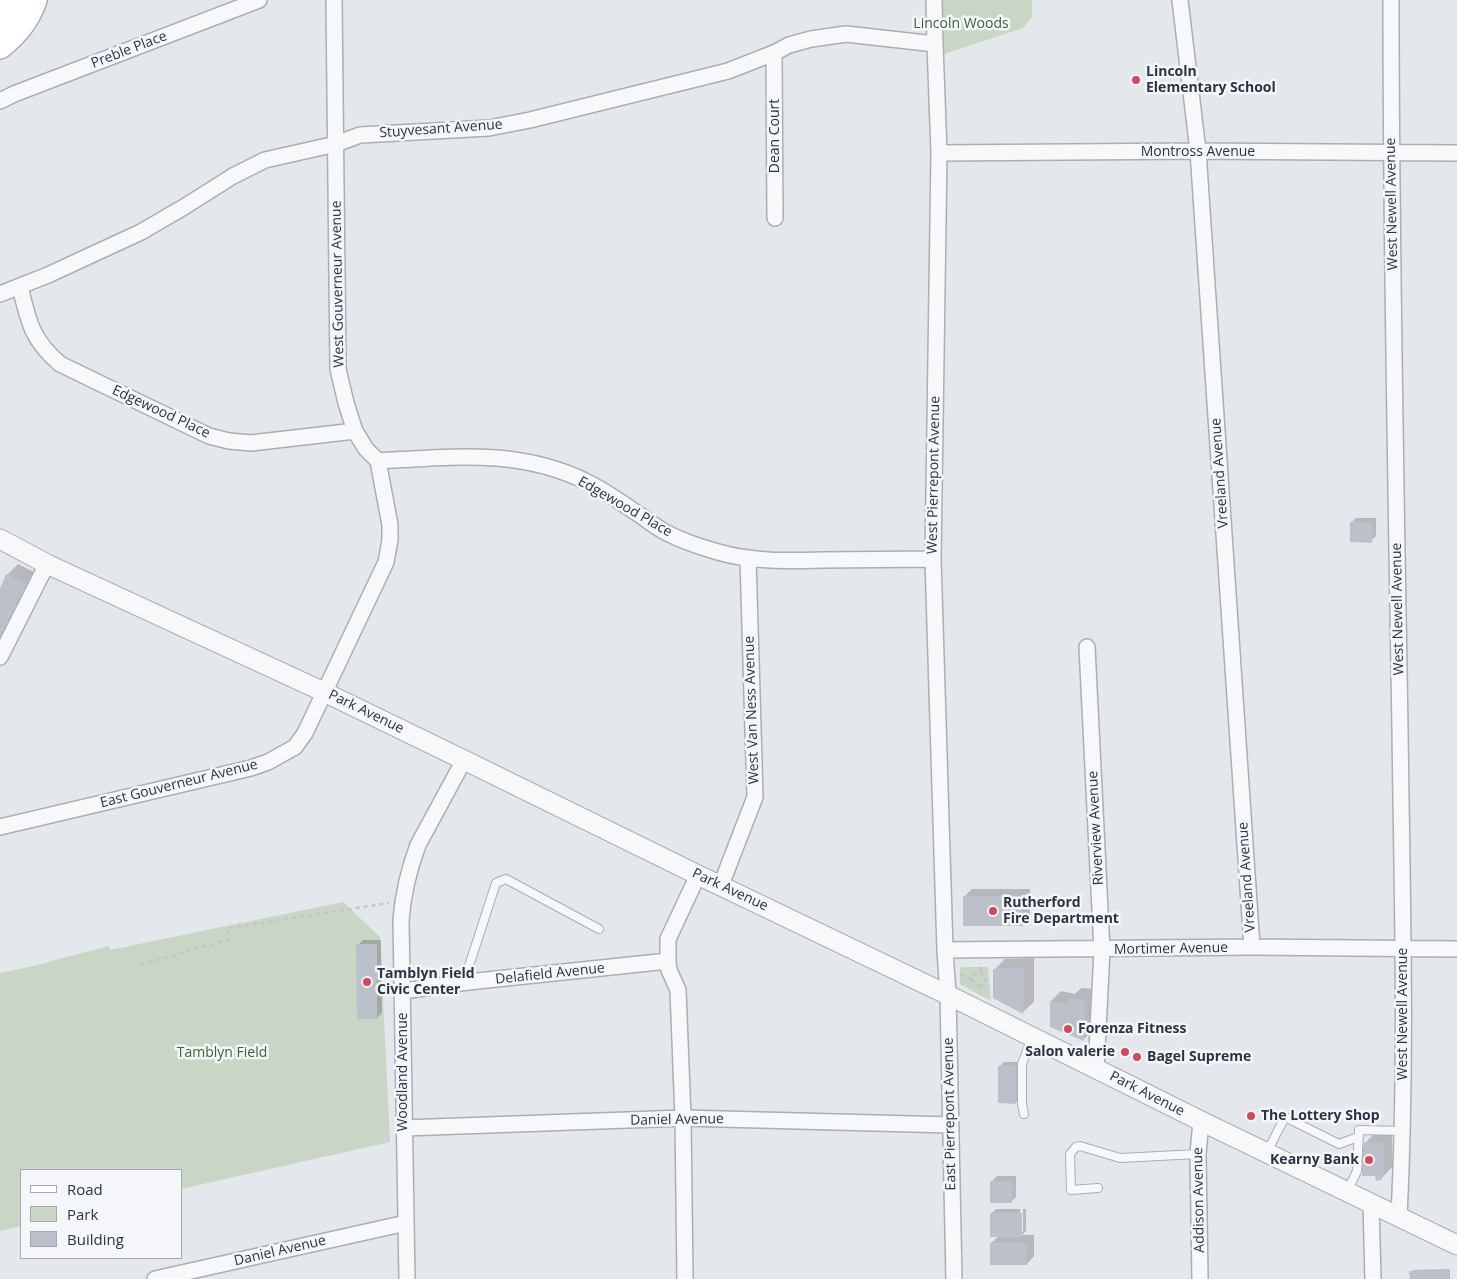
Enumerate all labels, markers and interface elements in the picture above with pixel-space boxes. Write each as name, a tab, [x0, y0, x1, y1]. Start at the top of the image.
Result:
park label: Lincoln Woods	[913, 16, 1009, 32]
street label: Preble Place	[89, 28, 169, 72]
place label: Lincoln Elementary School	[1146, 64, 1276, 96]
marker: Lincoln Elementary School	[1130, 74, 1142, 86]
street label: Dean Court	[767, 99, 783, 173]
street label: Stuyvesant Avenue	[379, 116, 503, 142]
street label: West Newell Avenue	[1382, 138, 1402, 270]
street label: Montross Avenue	[1141, 144, 1255, 160]
street label: West Gouverneur Avenue	[328, 200, 348, 368]
street label: Edgewood Place	[109, 382, 213, 442]
street label: West Pierrepont Avenue	[924, 396, 944, 554]
street label: Vreeland Avenue	[1208, 417, 1232, 529]
street label: Edgewood Place	[575, 473, 675, 541]
street label: West Newell Avenue	[1388, 543, 1408, 675]
street label: West Van Ness Avenue	[741, 635, 763, 785]
street label: Park Avenue	[326, 687, 406, 737]
street label: East Gouverneur Avenue	[98, 756, 260, 812]
street label: Riverview Avenue	[1085, 770, 1107, 886]
street label: Vreeland Avenue	[1235, 821, 1259, 933]
street label: Park Avenue	[689, 865, 771, 915]
place label: Rutherford Fire Department	[1003, 895, 1119, 928]
marker: Rutherford Fire Department	[987, 905, 999, 917]
street label: Mortimer Avenue	[1114, 940, 1228, 958]
street label: West Newell Avenue	[1395, 948, 1411, 1080]
street label: Delafield Avenue	[494, 960, 606, 988]
place label: Tamblyn Field Civic Center	[377, 966, 475, 999]
marker: Tamblyn Field Civic Center	[361, 976, 373, 988]
street label: Woodland Avenue	[395, 1012, 411, 1132]
place label: Forenza Fitness	[1078, 1021, 1187, 1037]
marker: Forenza Fitness	[1062, 1023, 1074, 1035]
street label: East Pierrepont Avenue	[940, 1037, 960, 1191]
place label: Salon valerie	[1025, 1044, 1115, 1060]
park label: Tamblyn Field	[177, 1045, 267, 1061]
marker: Salon valerie	[1119, 1046, 1131, 1058]
place label: Bagel Supreme	[1147, 1049, 1251, 1065]
marker: Bagel Supreme	[1131, 1051, 1143, 1063]
street label: Park Avenue	[1107, 1068, 1187, 1120]
place label: The Lottery Shop	[1261, 1108, 1380, 1124]
marker: The Lottery Shop	[1245, 1110, 1257, 1122]
street label: Daniel Avenue	[630, 1111, 724, 1129]
street label: Addison Avenue	[1190, 1147, 1208, 1253]
place label: Kearny Bank	[1270, 1152, 1359, 1168]
marker: Kearny Bank	[1363, 1154, 1375, 1166]
legend	[20, 1169, 182, 1259]
text: Road	[67, 1179, 103, 1199]
text: Park	[67, 1204, 98, 1224]
text: Building	[67, 1229, 124, 1249]
street label: Daniel Avenue	[232, 1232, 328, 1270]

